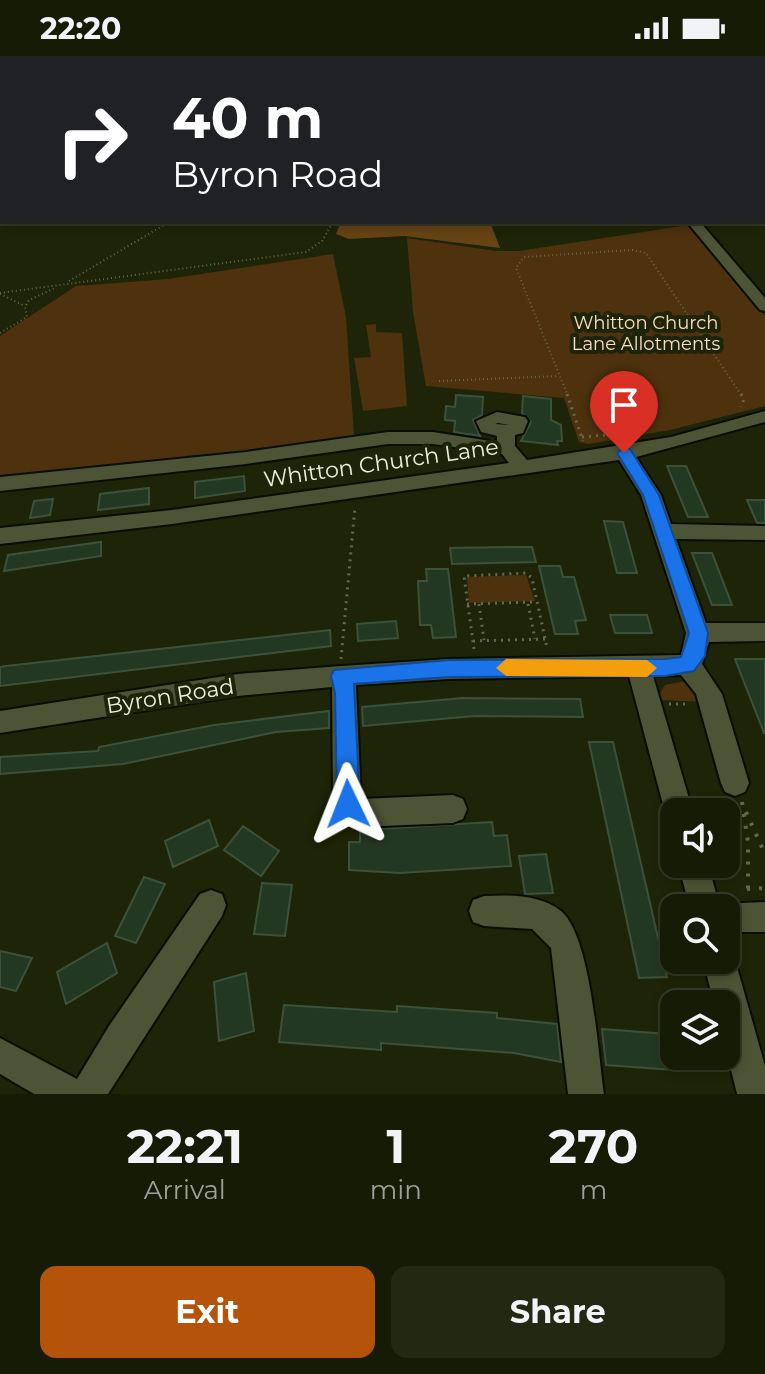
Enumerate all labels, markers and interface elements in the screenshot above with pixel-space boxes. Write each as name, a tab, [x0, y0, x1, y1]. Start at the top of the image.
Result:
text: 22:20	[40, 10, 121, 47]
text: 40 m	[172, 84, 323, 152]
icon: right	[40, 88, 144, 192]
text: Byron Road	[172, 152, 383, 196]
park label: Whitton Church Lane Allotments	[572, 312, 720, 355]
pin	[590, 371, 658, 453]
icon: arrive	[602, 383, 646, 427]
street label: Whitton Church Lane	[262, 433, 500, 493]
street label: Byron Road	[104, 673, 236, 719]
position arrow	[306, 762, 390, 846]
map controls	[660, 798, 740, 1070]
button: sound	[660, 798, 740, 878]
button: search	[660, 894, 740, 974]
button: layers	[660, 990, 740, 1070]
text: 22:21	[127, 1117, 243, 1175]
text: 1	[386, 1117, 405, 1175]
text: 270	[549, 1117, 638, 1175]
text: Arrival	[144, 1174, 226, 1206]
text: min	[370, 1174, 422, 1206]
text: m	[580, 1174, 607, 1206]
button: Exit	[40, 1266, 375, 1358]
button: Share	[391, 1266, 725, 1358]

